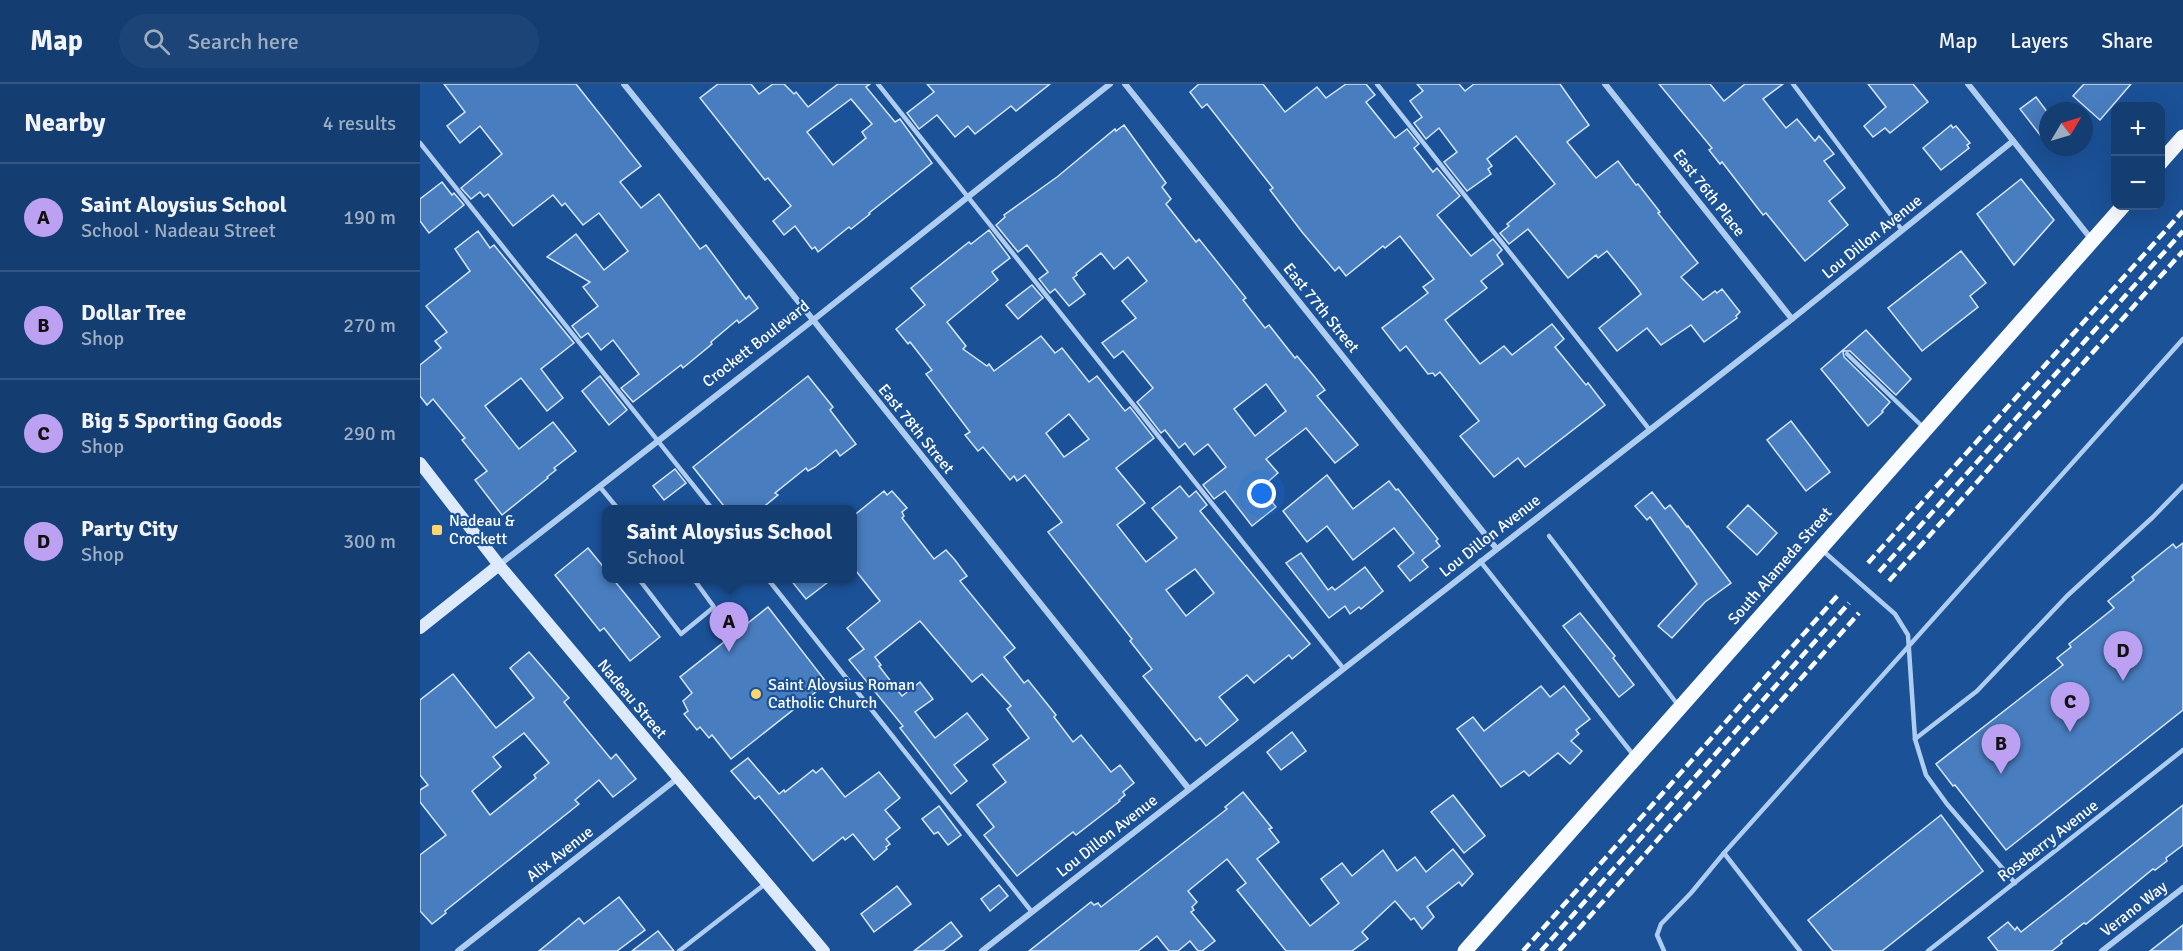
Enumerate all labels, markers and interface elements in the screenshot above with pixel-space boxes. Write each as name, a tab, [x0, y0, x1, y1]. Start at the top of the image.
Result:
search box	[119, 14, 539, 68]
text: Map	[30, 24, 83, 58]
icon: search	[140, 25, 173, 58]
text: Search here	[188, 28, 299, 55]
text: Map	[1939, 28, 1977, 54]
text: Layers	[2010, 28, 2068, 54]
text: Share	[2101, 28, 2153, 54]
north arrow	[2039, 102, 2093, 156]
map controls	[2111, 102, 2165, 210]
button: +	[2111, 102, 2165, 156]
text: Nearby	[24, 107, 105, 139]
text: 4 results	[323, 111, 396, 136]
street label: East 76th Place	[1669, 145, 1749, 241]
button: −	[2111, 156, 2165, 210]
text: Saint Aloysius School	[81, 191, 287, 218]
street label: Lou Dillon Avenue	[1818, 191, 1926, 283]
text: A	[37, 205, 50, 230]
text: 190 m	[343, 205, 396, 230]
text: School · Nadeau Street	[81, 218, 276, 243]
street label: East 77th Street	[1279, 259, 1364, 357]
street label: Crockett Boulevard	[699, 296, 813, 392]
text: Dollar Tree	[81, 299, 186, 326]
text: B	[37, 313, 50, 338]
text: 270 m	[343, 313, 396, 338]
text: Shop	[81, 326, 124, 351]
street label: East 78th Street	[874, 380, 959, 478]
text: Big 5 Sporting Goods	[81, 407, 282, 434]
text: C	[37, 421, 50, 446]
text: 290 m	[343, 421, 396, 446]
text: Shop	[81, 434, 124, 459]
your location	[1247, 479, 1276, 508]
street label: Lou Dillon Avenue	[1435, 490, 1545, 582]
street label: South Alameda Street	[1724, 503, 1837, 629]
popup	[602, 505, 857, 583]
place label: Nadeau & Crockett	[449, 511, 515, 549]
text: Party City	[81, 515, 178, 542]
text: Saint Aloysius School	[627, 518, 832, 545]
marker: Nadeau & Crockett	[430, 523, 444, 537]
text: D	[37, 529, 50, 554]
text: 300 m	[343, 529, 396, 554]
text: Shop	[81, 542, 124, 567]
text: School	[627, 545, 685, 570]
pin: A	[710, 602, 748, 652]
pin: D	[2104, 632, 2142, 681]
street label: Nadeau Street	[593, 655, 671, 743]
place label: Saint Aloysius Roman Catholic Church	[768, 675, 915, 713]
pin: C	[2050, 682, 2090, 732]
marker: Saint Aloysius Roman Catholic Church	[749, 687, 763, 701]
pin: B	[1982, 724, 2020, 774]
street label: Lou Dillon Avenue	[1052, 790, 1162, 882]
street label: Roseberry Avenue	[1994, 795, 2102, 887]
street label: Alix Avenue	[523, 822, 597, 886]
street label: Verano Way	[2097, 876, 2172, 941]

